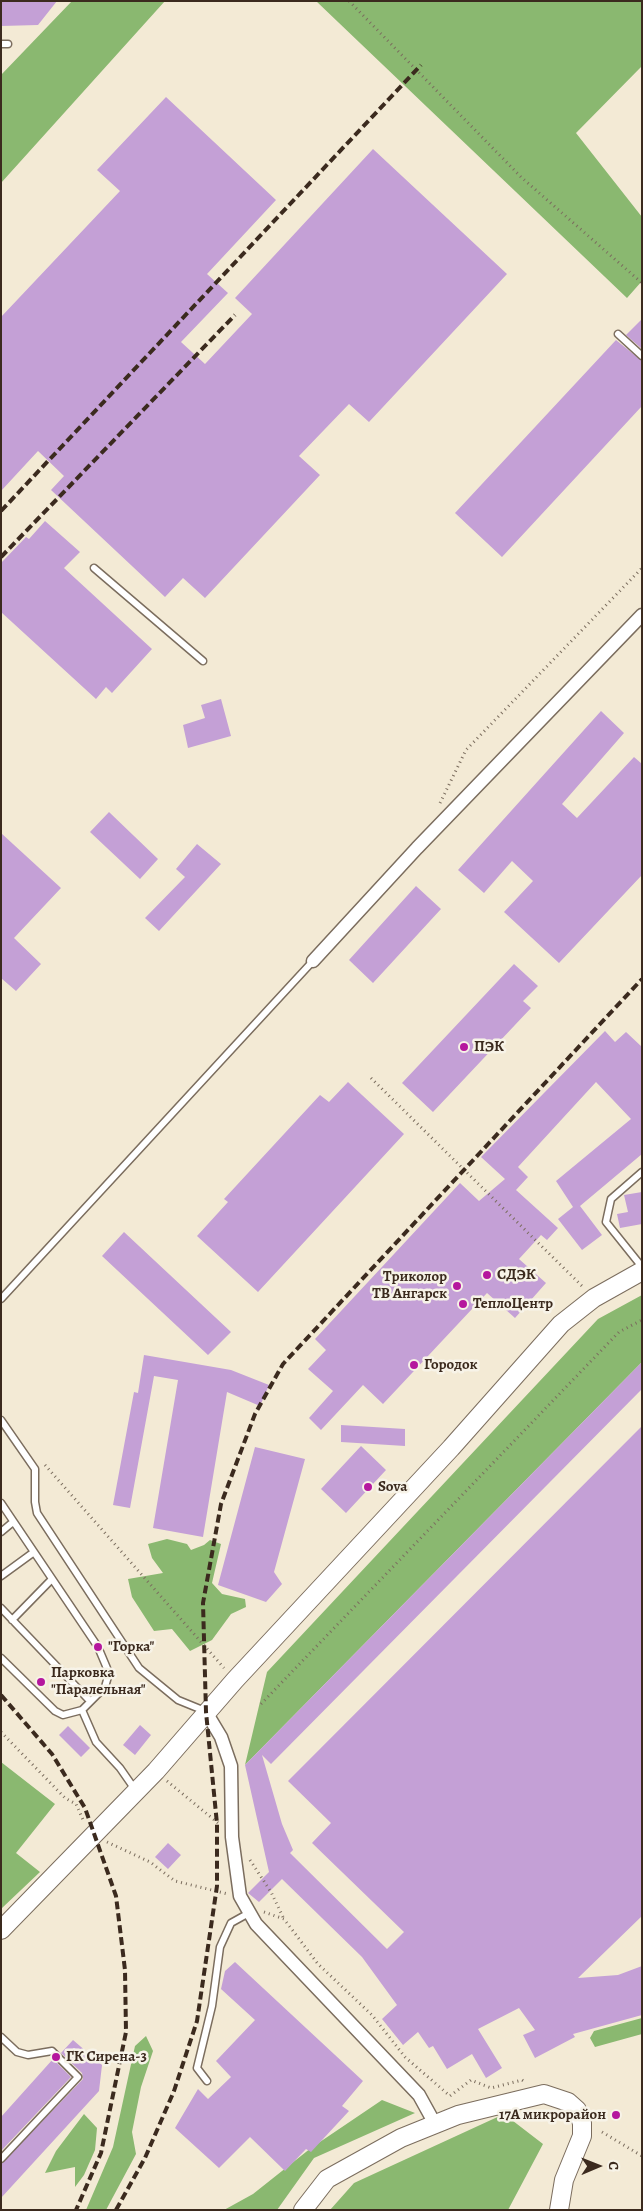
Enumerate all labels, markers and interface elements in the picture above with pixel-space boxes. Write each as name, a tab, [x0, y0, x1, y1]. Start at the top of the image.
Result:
place label: ПЭК	[474, 1038, 504, 1056]
marker: ПЭК	[458, 1041, 470, 1053]
place label: СДЭК	[497, 1266, 536, 1284]
place label: Триколор ТВ Ангарск	[372, 1268, 447, 1303]
marker: СДЭК	[481, 1269, 493, 1281]
marker: Триколор ТВ Ангарск	[451, 1280, 463, 1292]
place label: ТеплоЦентр	[473, 1295, 553, 1313]
marker: ТеплоЦентр	[457, 1298, 469, 1310]
place label: Городок	[424, 1356, 478, 1374]
marker: Городок	[408, 1359, 420, 1371]
place label: Sova	[378, 1478, 407, 1496]
marker: Sova	[362, 1481, 374, 1493]
place label: "Горка"	[108, 1638, 154, 1656]
marker: "Горка"	[92, 1641, 104, 1653]
place label: Парковка "Паралельная"	[51, 1664, 146, 1699]
marker: Парковка "Паралельная"	[35, 1676, 47, 1688]
place label: ГК Сирена-3	[66, 2048, 147, 2066]
marker: ГК Сирена-3	[50, 2051, 62, 2063]
place label: 17А микрорайон	[499, 2106, 606, 2124]
marker: 17А микрорайон	[610, 2109, 622, 2121]
north arrow	[573, 2141, 623, 2191]
text: С	[604, 2161, 623, 2170]

